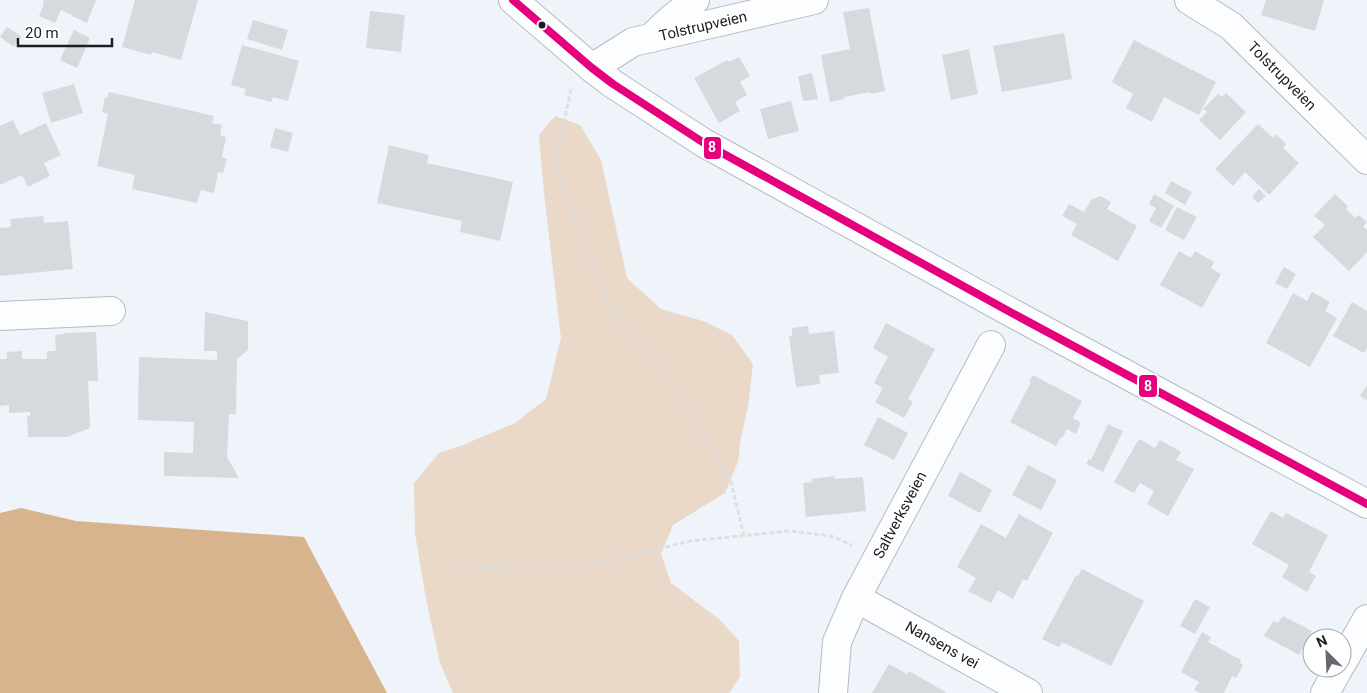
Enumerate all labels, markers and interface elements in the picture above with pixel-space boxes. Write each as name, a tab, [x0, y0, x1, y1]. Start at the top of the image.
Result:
street label: Tolstrupveien	[657, 7, 749, 45]
scale bar	[18, 15, 111, 47]
unlabelled marker	[537, 20, 547, 30]
text: 20 m	[25, 24, 59, 42]
street label: Tolstrupveien	[1244, 38, 1320, 114]
line badge: 8	[703, 136, 722, 160]
text: 8	[708, 139, 716, 155]
line badge: 8	[1138, 374, 1158, 398]
text: 8	[1144, 378, 1152, 394]
street label: Saltverksveien	[869, 468, 931, 562]
street label: Nansens vei	[902, 617, 982, 673]
north arrow	[1302, 628, 1352, 678]
text: N	[1314, 632, 1329, 650]

